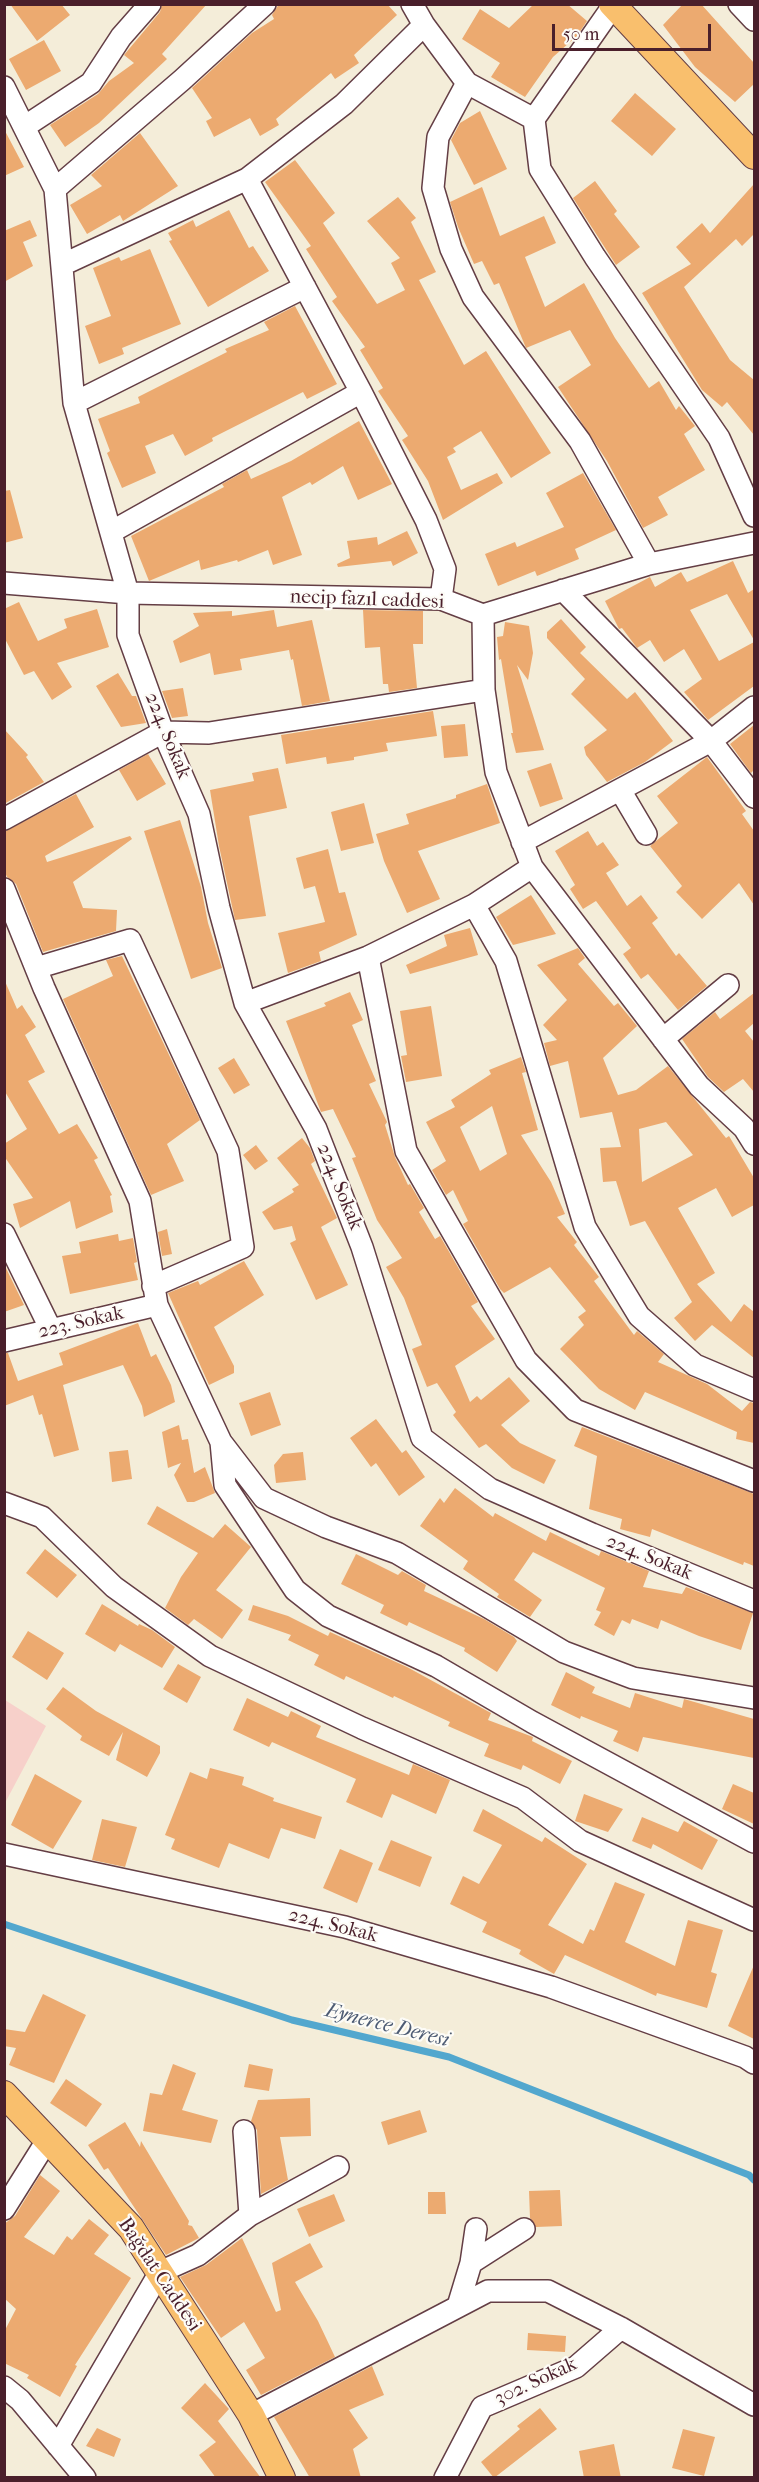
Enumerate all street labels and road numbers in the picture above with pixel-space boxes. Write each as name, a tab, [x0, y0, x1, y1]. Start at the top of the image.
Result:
street label: necip fazıl caddesi	[289, 585, 445, 615]
street label: 224. Sokak	[139, 689, 195, 783]
street label: 224. Sokak	[311, 1140, 367, 1234]
street label: 223. Sokak	[36, 1302, 126, 1344]
street label: 224. Sokak	[602, 1530, 696, 1586]
street label: 224. Sokak	[286, 1903, 380, 1949]
street label: Bağdat Caddesi	[112, 2213, 206, 2337]
street label: 302. Sokak	[491, 2353, 581, 2411]

